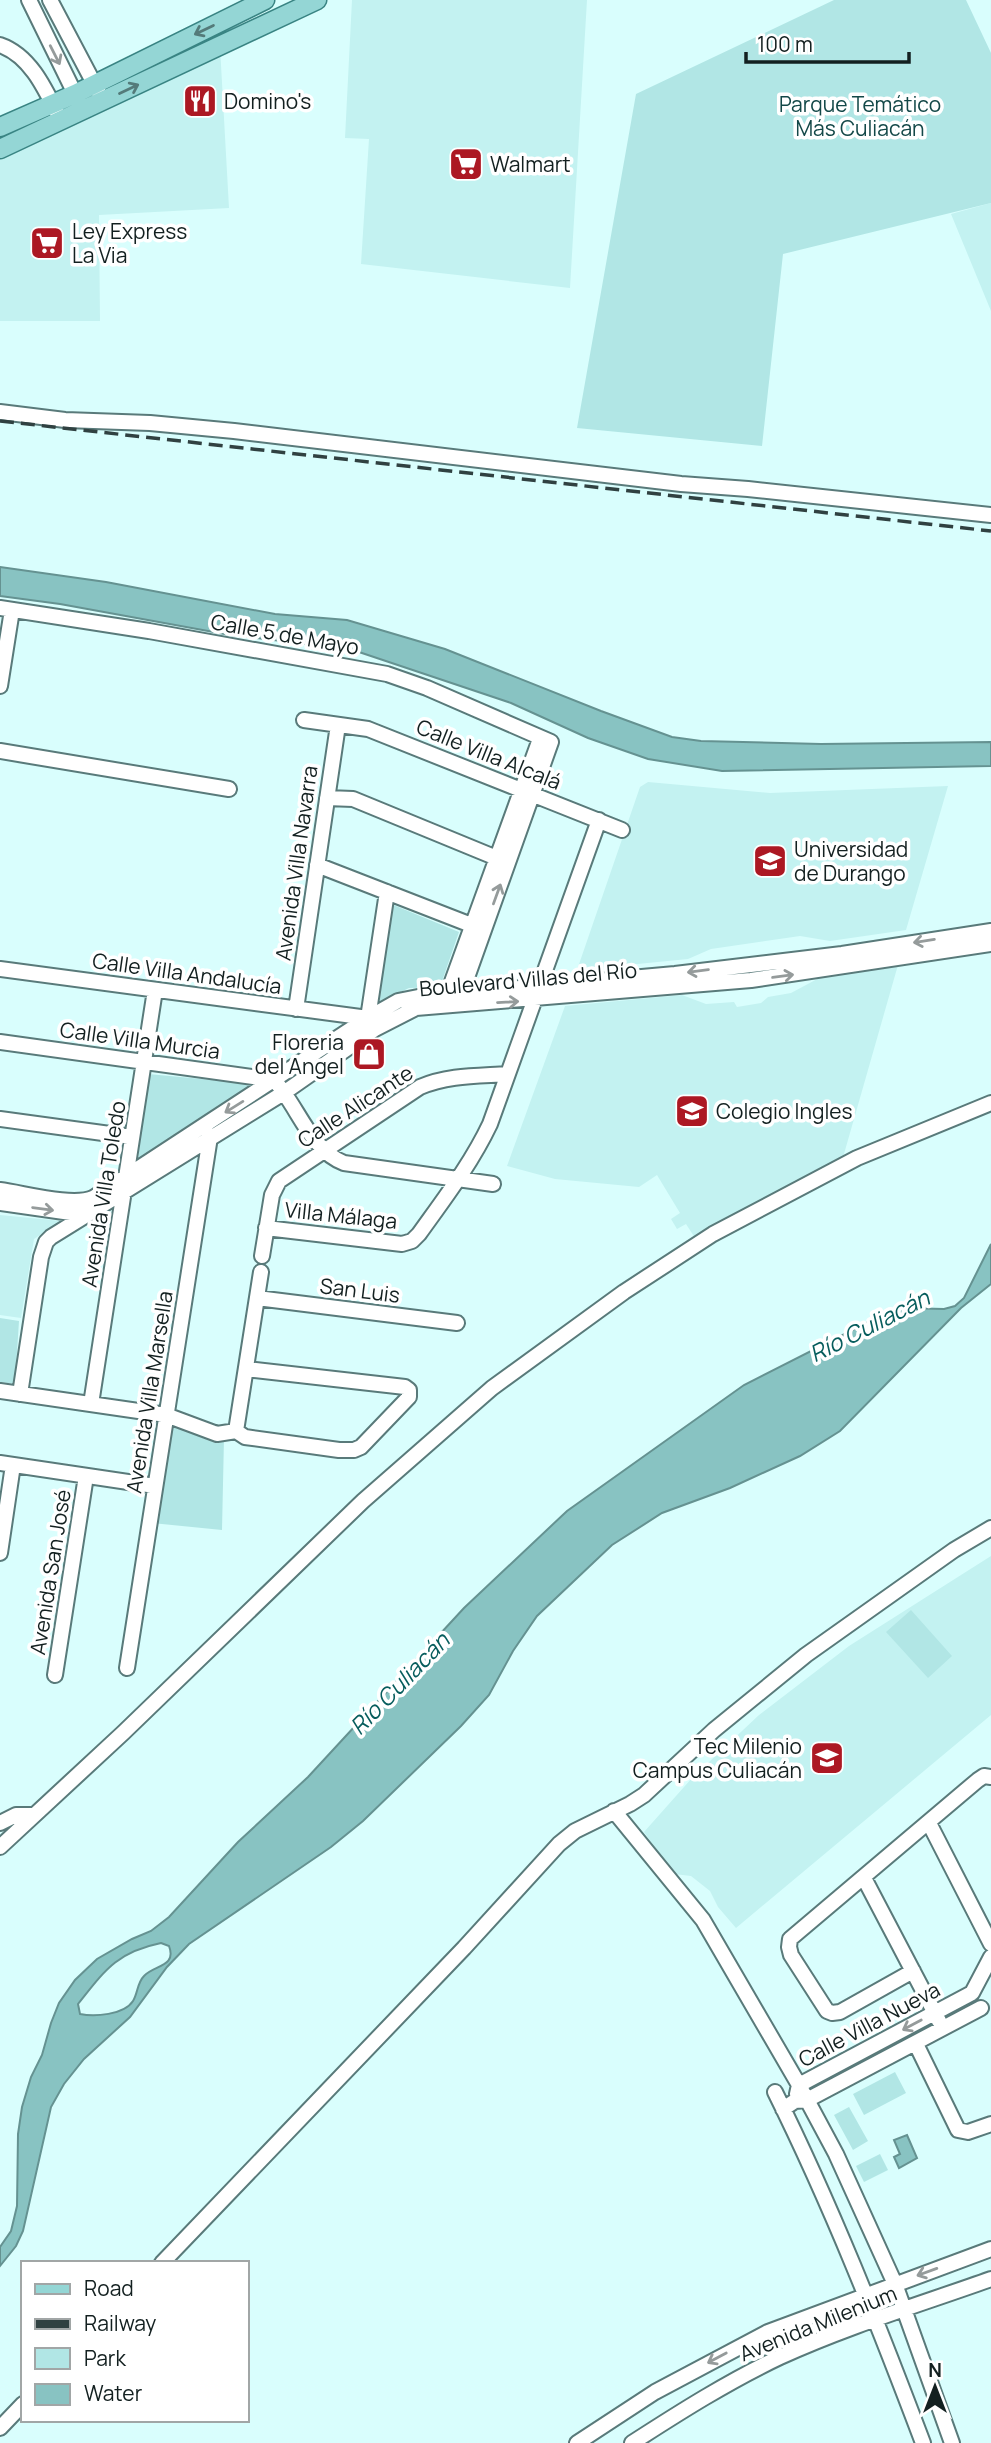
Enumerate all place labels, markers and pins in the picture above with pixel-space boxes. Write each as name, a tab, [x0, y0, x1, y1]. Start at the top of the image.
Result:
restaurant icon: Domino's	[181, 82, 219, 120]
place label: Domino's	[224, 87, 311, 115]
supermarket icon: Walmart	[447, 145, 485, 183]
place label: Walmart	[490, 150, 571, 178]
place label: Ley Express La Via	[72, 217, 187, 269]
supermarket icon: Ley Express La Via	[28, 224, 66, 262]
place label: Universidad de Durango	[794, 835, 908, 887]
school or university icon: Universidad de Durango	[751, 842, 789, 880]
place label: Floreria del Angel	[255, 1028, 344, 1080]
shop icon: Floreria del Angel	[350, 1035, 388, 1073]
school or university icon: Colegio Ingles	[673, 1092, 711, 1130]
place label: Colegio Ingles	[716, 1097, 853, 1125]
place label: Tec Milenio Campus Culiacán	[633, 1732, 802, 1784]
school or university icon: Tec Milenio Campus Culiacán	[808, 1739, 846, 1777]

